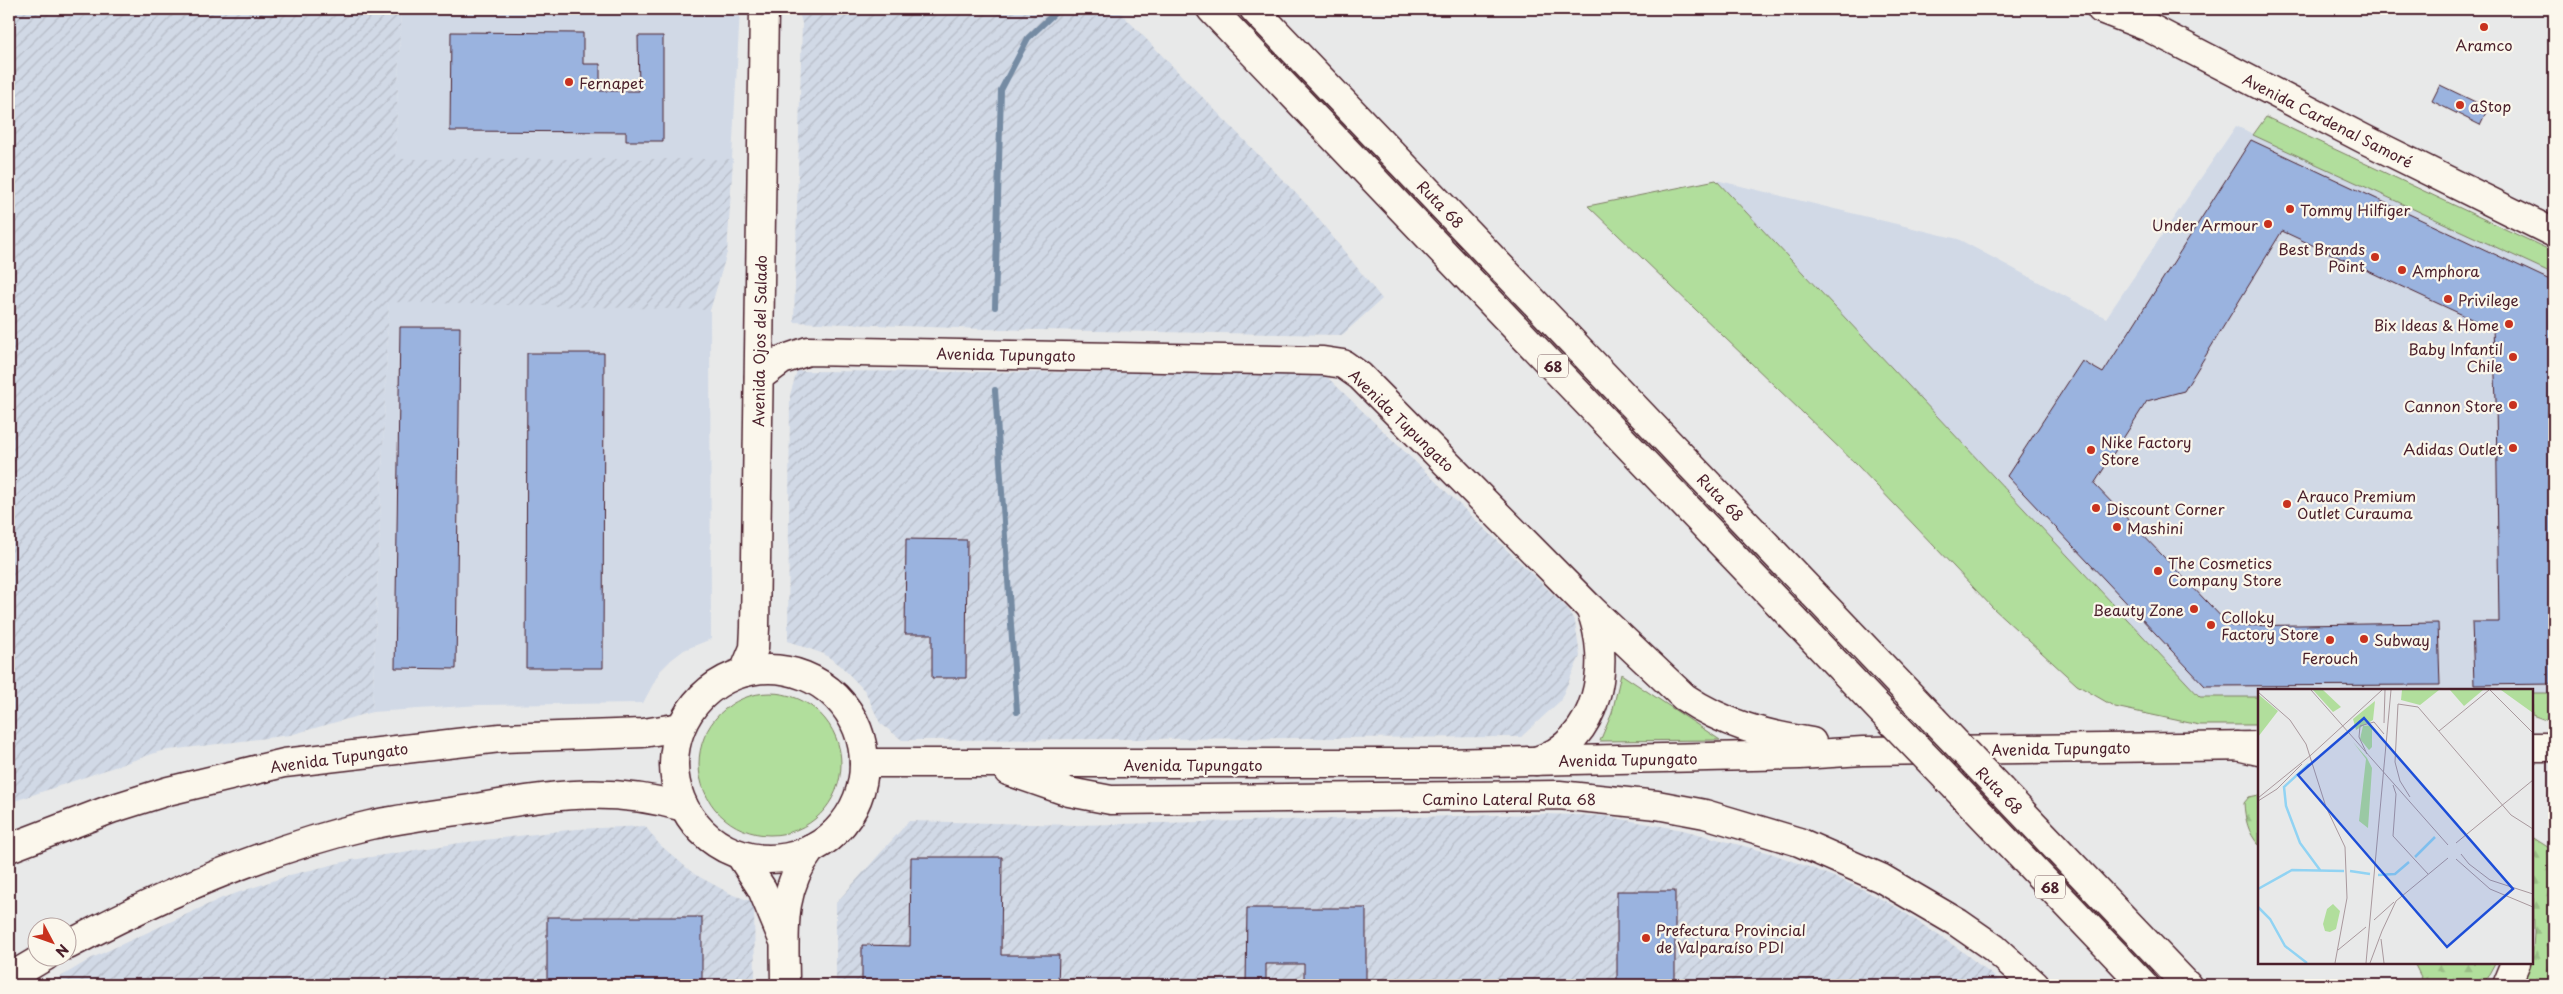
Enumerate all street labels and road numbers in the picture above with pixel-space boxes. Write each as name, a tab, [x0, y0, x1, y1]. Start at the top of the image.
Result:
street label: Avenida Cardenal Samoré	[2239, 67, 2417, 173]
street label: Ruta 68	[1412, 175, 1470, 233]
street label: Avenida Ojos del Salado	[746, 255, 772, 427]
street label: Avenida Tupungato	[936, 341, 1076, 367]
road number: 68	[1538, 354, 1568, 378]
street label: Avenida Tupungato	[1344, 363, 1460, 477]
street label: Ruta 68	[1692, 468, 1750, 526]
street label: Avenida Tupungato	[1991, 735, 2131, 761]
street label: Avenida Tupungato	[268, 736, 410, 778]
street label: Avenida Tupungato	[1558, 746, 1698, 772]
street label: Avenida Tupungato	[1123, 753, 1263, 776]
street label: Ruta 68	[1971, 761, 2029, 819]
street label: Camino Lateral Ruta 68	[1422, 787, 1596, 810]
road number: 68	[2035, 876, 2065, 899]

